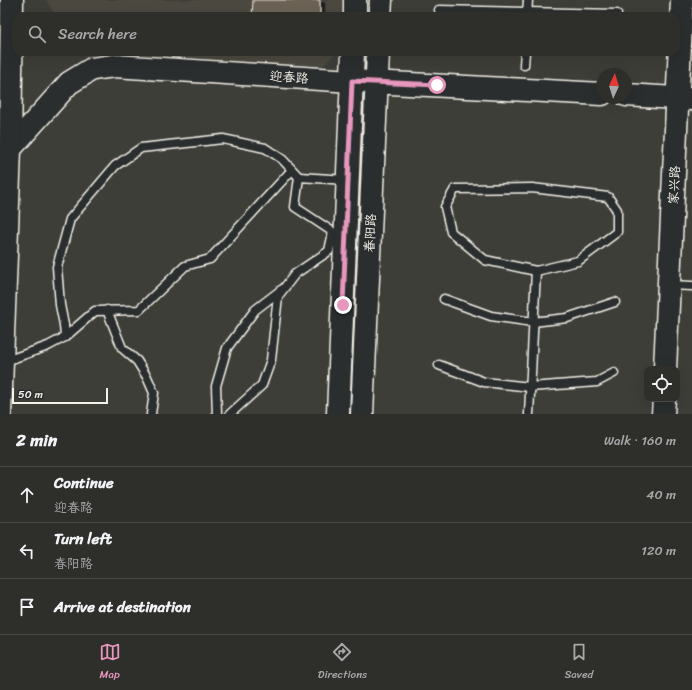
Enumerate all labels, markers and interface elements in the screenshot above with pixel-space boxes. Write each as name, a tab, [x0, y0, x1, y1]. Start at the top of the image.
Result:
search box	[12, 12, 680, 56]
text: Search here	[58, 21, 137, 47]
icon: search	[26, 23, 48, 45]
street label: 迎春路	[269, 64, 309, 90]
north arrow	[596, 68, 632, 104]
route start	[428, 76, 446, 94]
street label: 家兴路	[661, 165, 687, 205]
street label: 春阳路	[357, 213, 383, 253]
route end	[334, 296, 352, 314]
map controls	[644, 366, 680, 402]
button: locate	[644, 366, 680, 402]
text: 50 m	[18, 385, 43, 404]
scale bar	[12, 386, 108, 405]
text: 2 min	[16, 425, 57, 455]
text: Walk · 160 m	[604, 429, 676, 452]
text: Continue	[54, 470, 114, 496]
text: 40 m	[646, 483, 676, 506]
icon: ahead	[16, 484, 38, 506]
text: 迎春路	[54, 496, 93, 519]
text: Turn left	[54, 526, 112, 552]
text: 120 m	[641, 539, 676, 562]
icon: left	[16, 540, 38, 562]
text: 春阳路	[54, 552, 93, 575]
text: Arrive at destination	[54, 594, 191, 620]
icon: arrive	[16, 596, 38, 618]
tab: Map	[99, 641, 121, 684]
tab: Directions	[318, 641, 367, 684]
tab: Saved	[564, 641, 593, 684]

